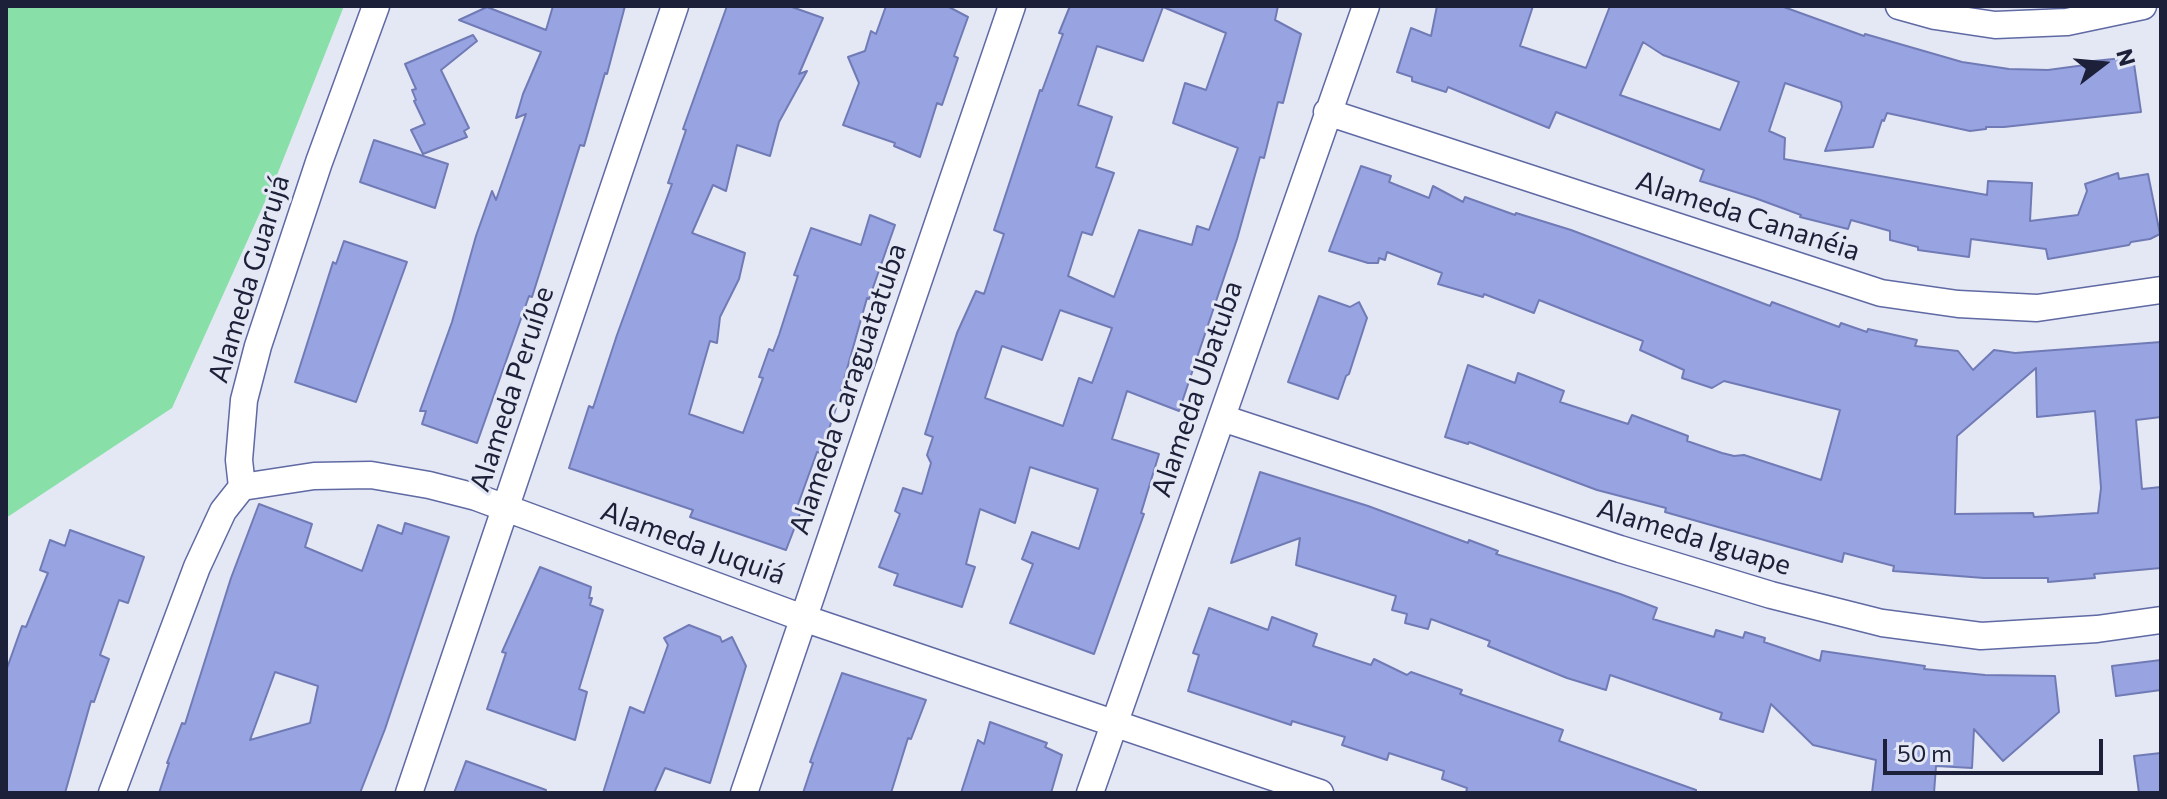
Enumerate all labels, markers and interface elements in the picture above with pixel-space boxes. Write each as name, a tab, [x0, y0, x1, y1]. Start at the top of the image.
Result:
north arrow	[2063, 24, 2143, 104]
text: N	[2111, 46, 2142, 69]
street label: Alameda Cananéia	[1632, 164, 1864, 268]
street label: Alameda Guarujá	[201, 171, 297, 387]
street label: Alameda Caraguatatuba	[782, 239, 914, 539]
street label: Alameda Ubatuba	[1144, 276, 1250, 502]
street label: Alameda Peruíbe	[463, 282, 561, 496]
street label: Alameda Iguape	[1593, 492, 1795, 582]
street label: Alameda Juquiá	[596, 494, 790, 592]
scale bar	[1887, 723, 2107, 773]
text: 50 m	[1897, 738, 1952, 767]

